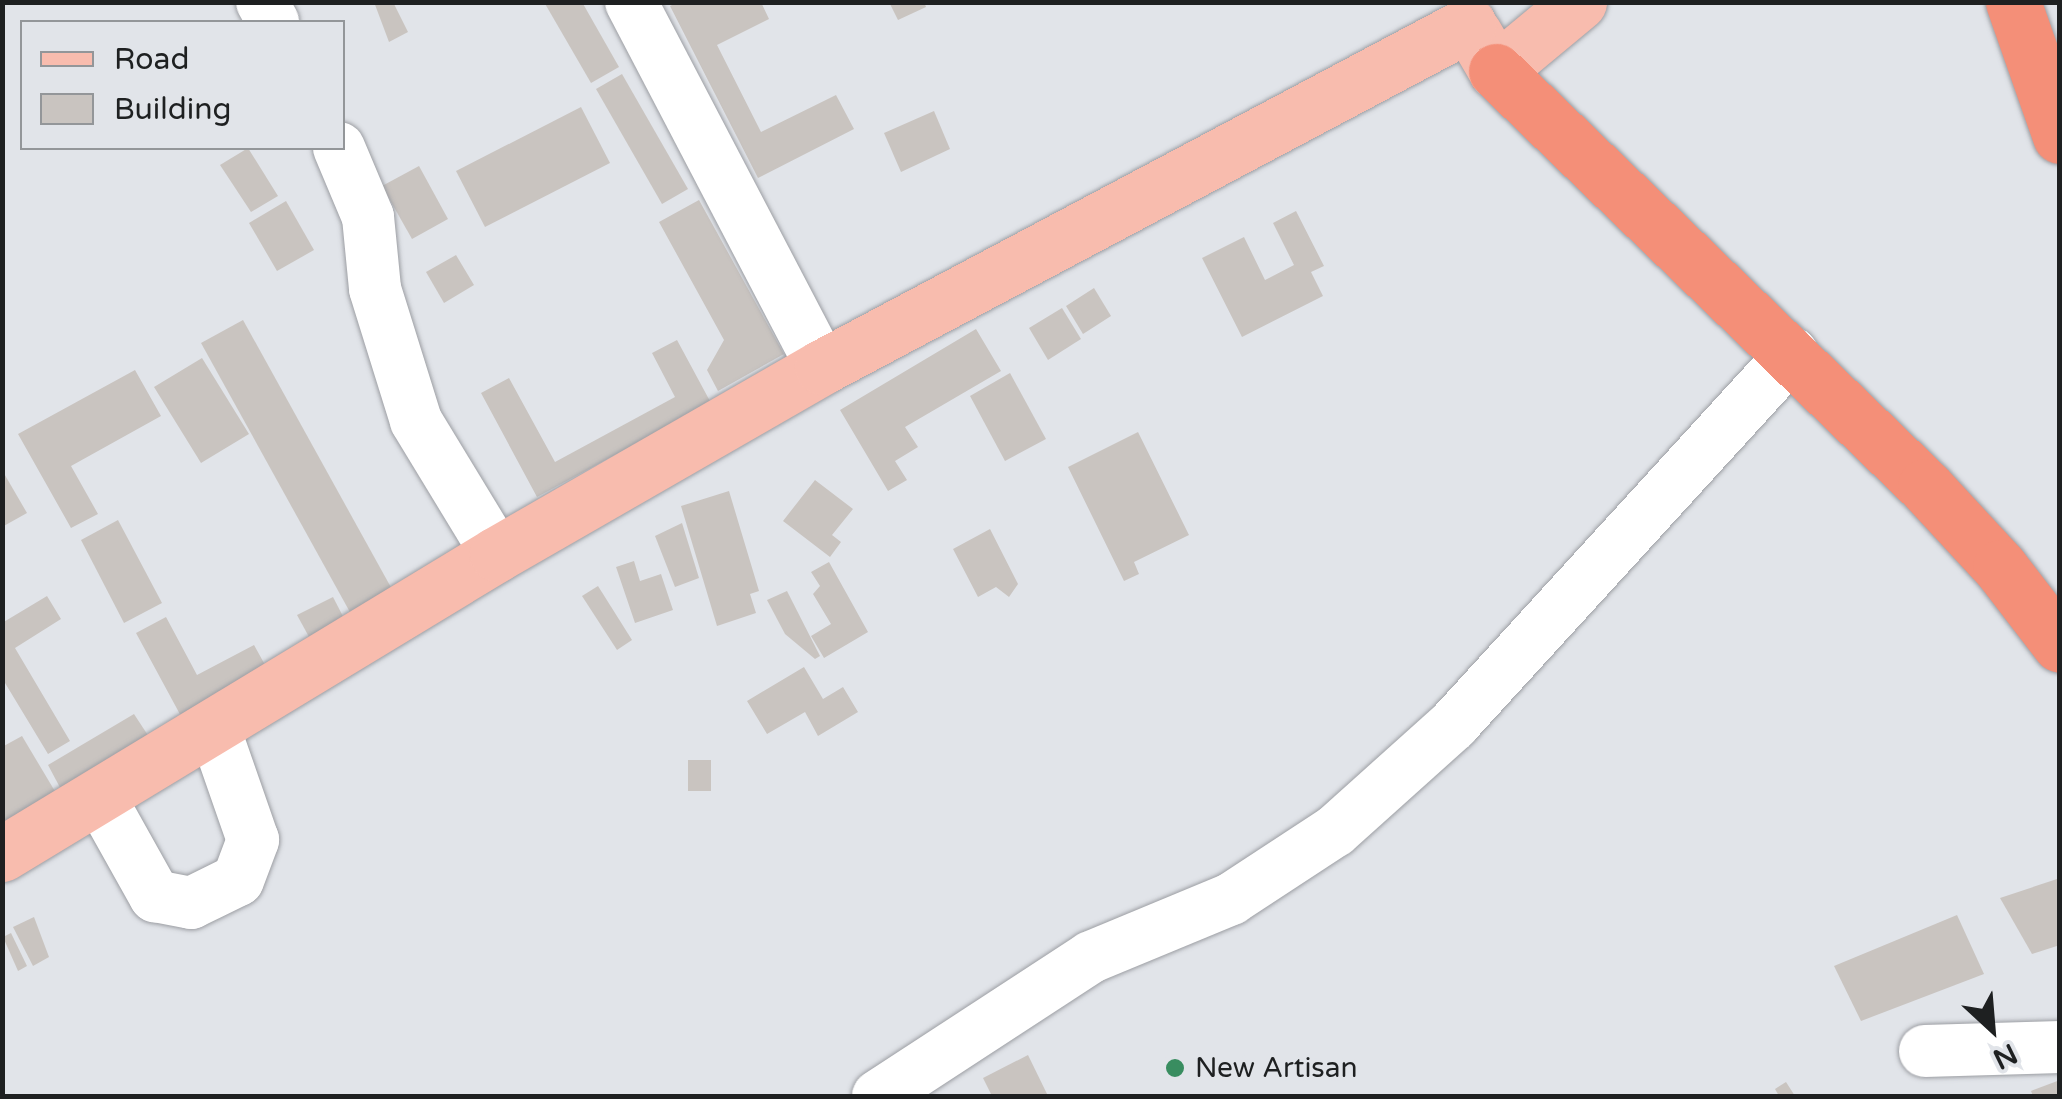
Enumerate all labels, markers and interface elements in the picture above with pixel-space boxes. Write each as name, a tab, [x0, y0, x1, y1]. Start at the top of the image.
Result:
legend	[20, 20, 345, 150]
text: Road	[114, 41, 189, 78]
text: Building	[114, 91, 231, 128]
north arrow	[1942, 979, 2042, 1079]
text: N	[1988, 1036, 2023, 1076]
place label: New Artisan	[1195, 1051, 1358, 1085]
marker: New Artisan	[1164, 1057, 1186, 1079]

